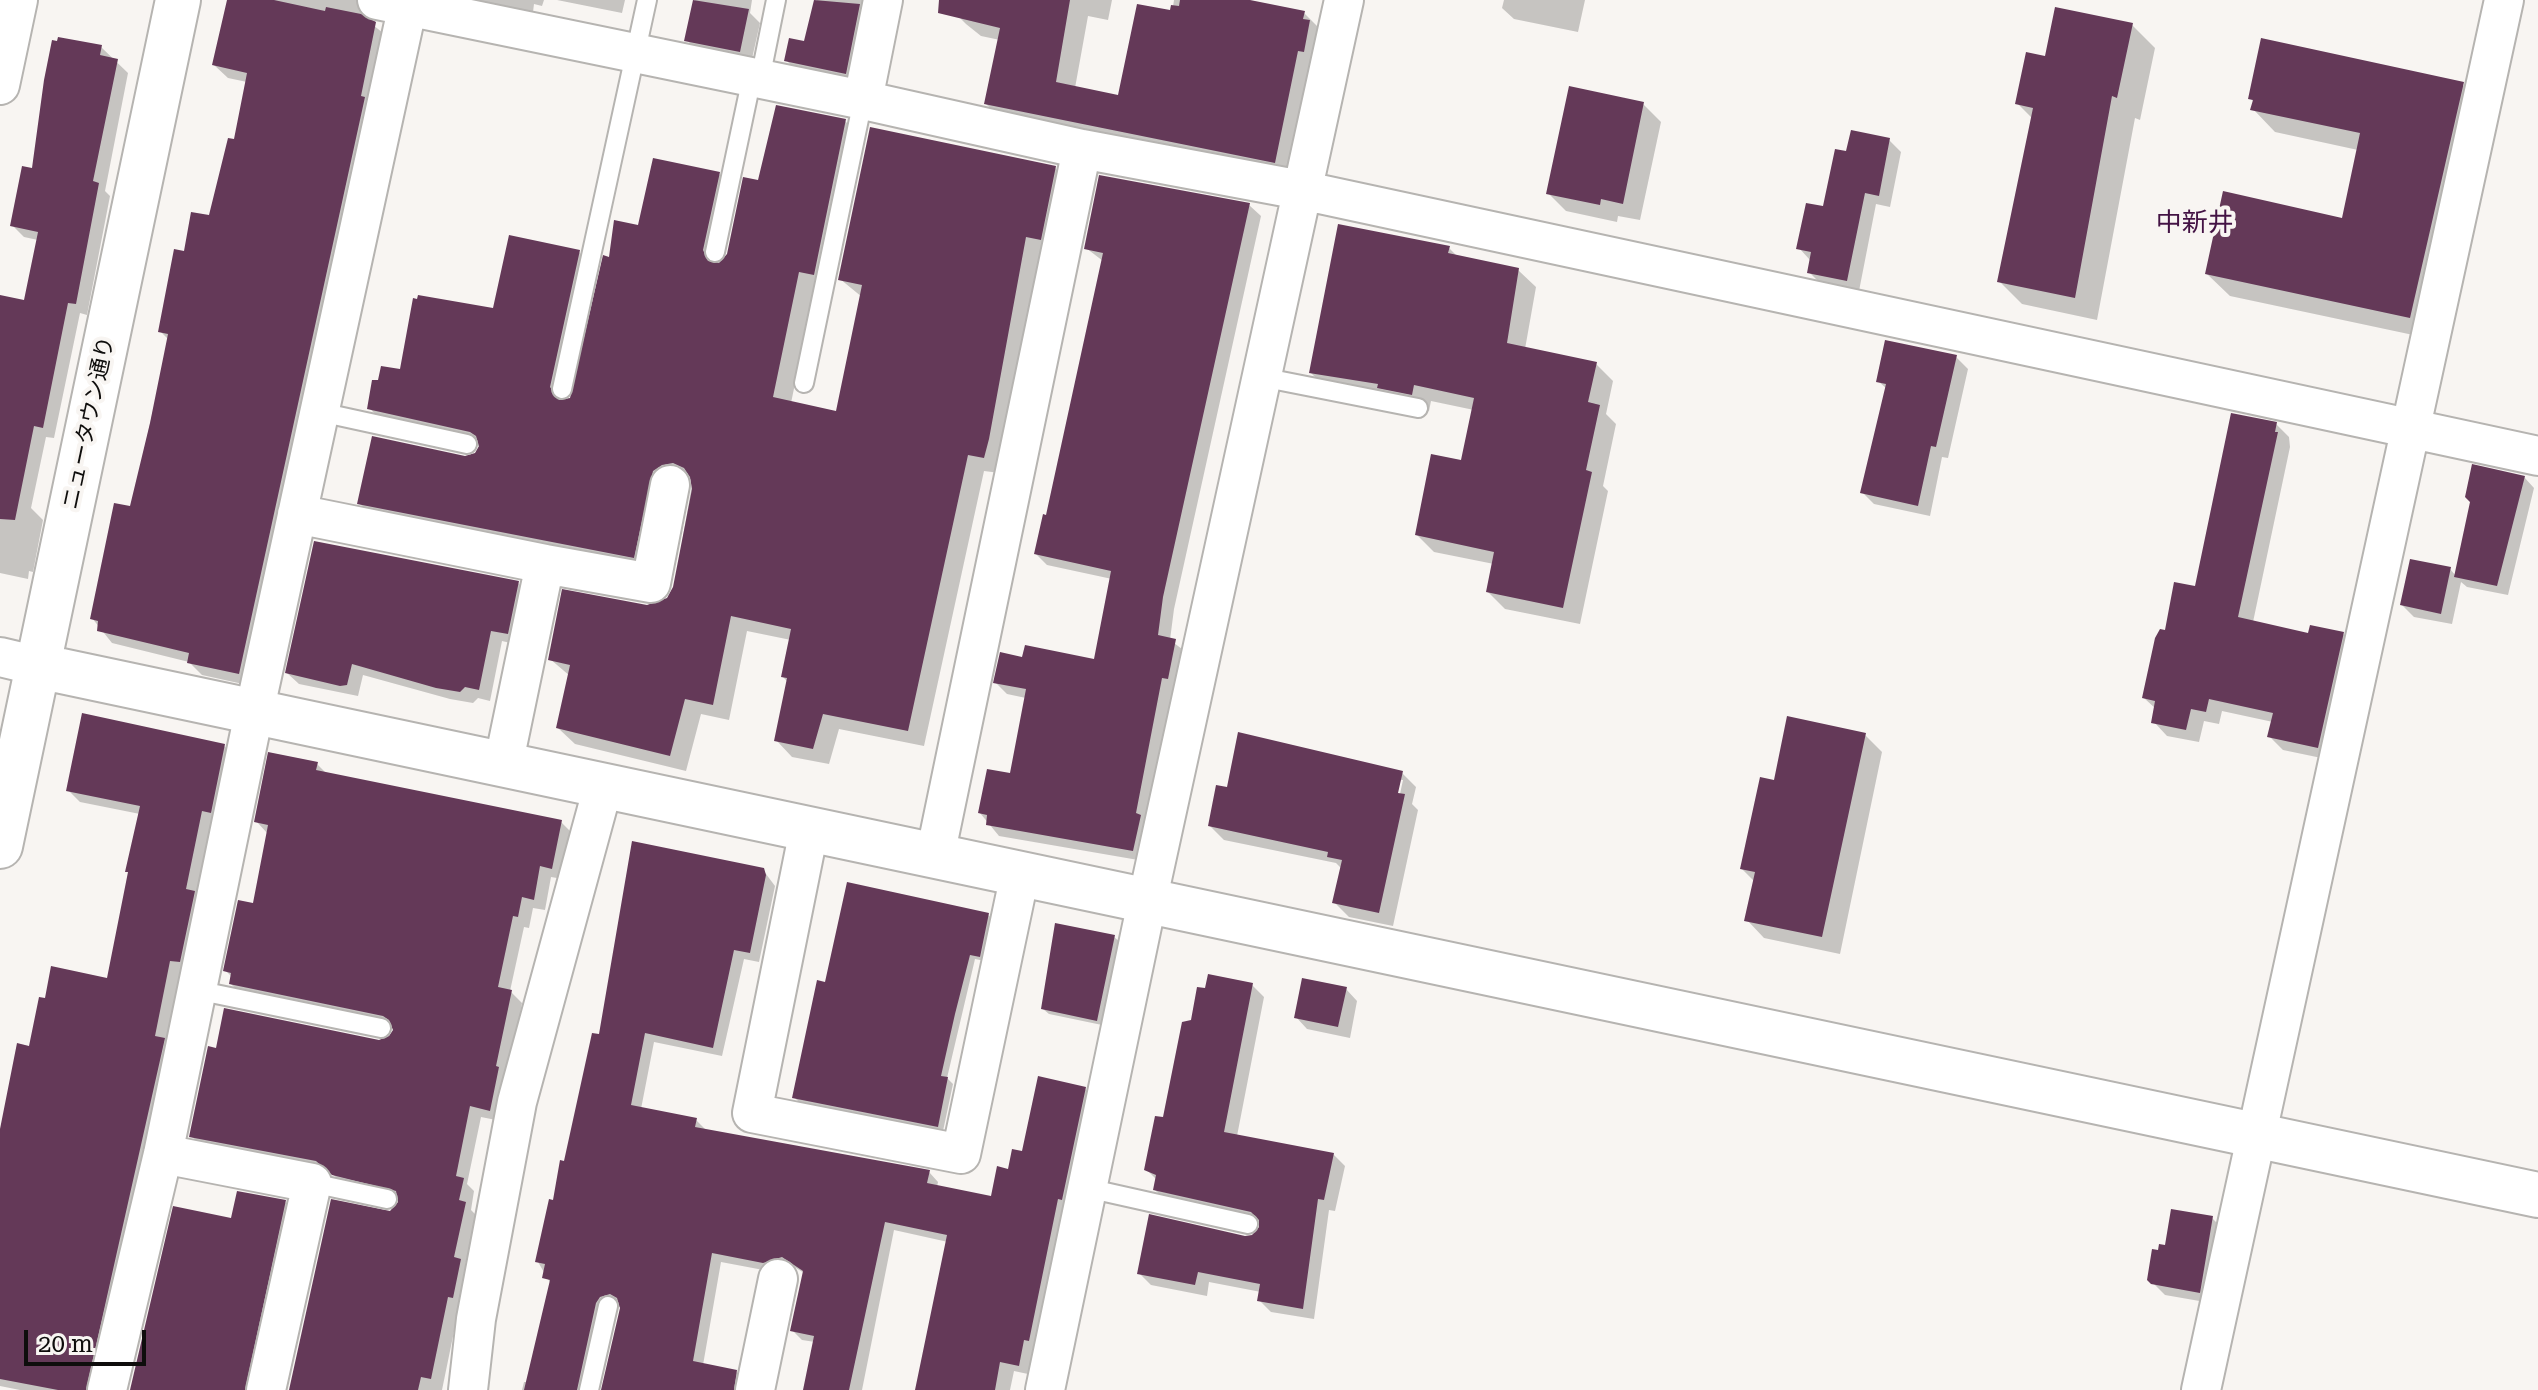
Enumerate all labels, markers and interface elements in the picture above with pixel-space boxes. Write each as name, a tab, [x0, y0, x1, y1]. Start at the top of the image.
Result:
district label: 中新井	[2156, 207, 2234, 239]
street label: ニュータウン通り	[58, 334, 120, 512]
scale bar	[28, 1314, 150, 1364]
text: 20 m	[38, 1330, 93, 1358]

